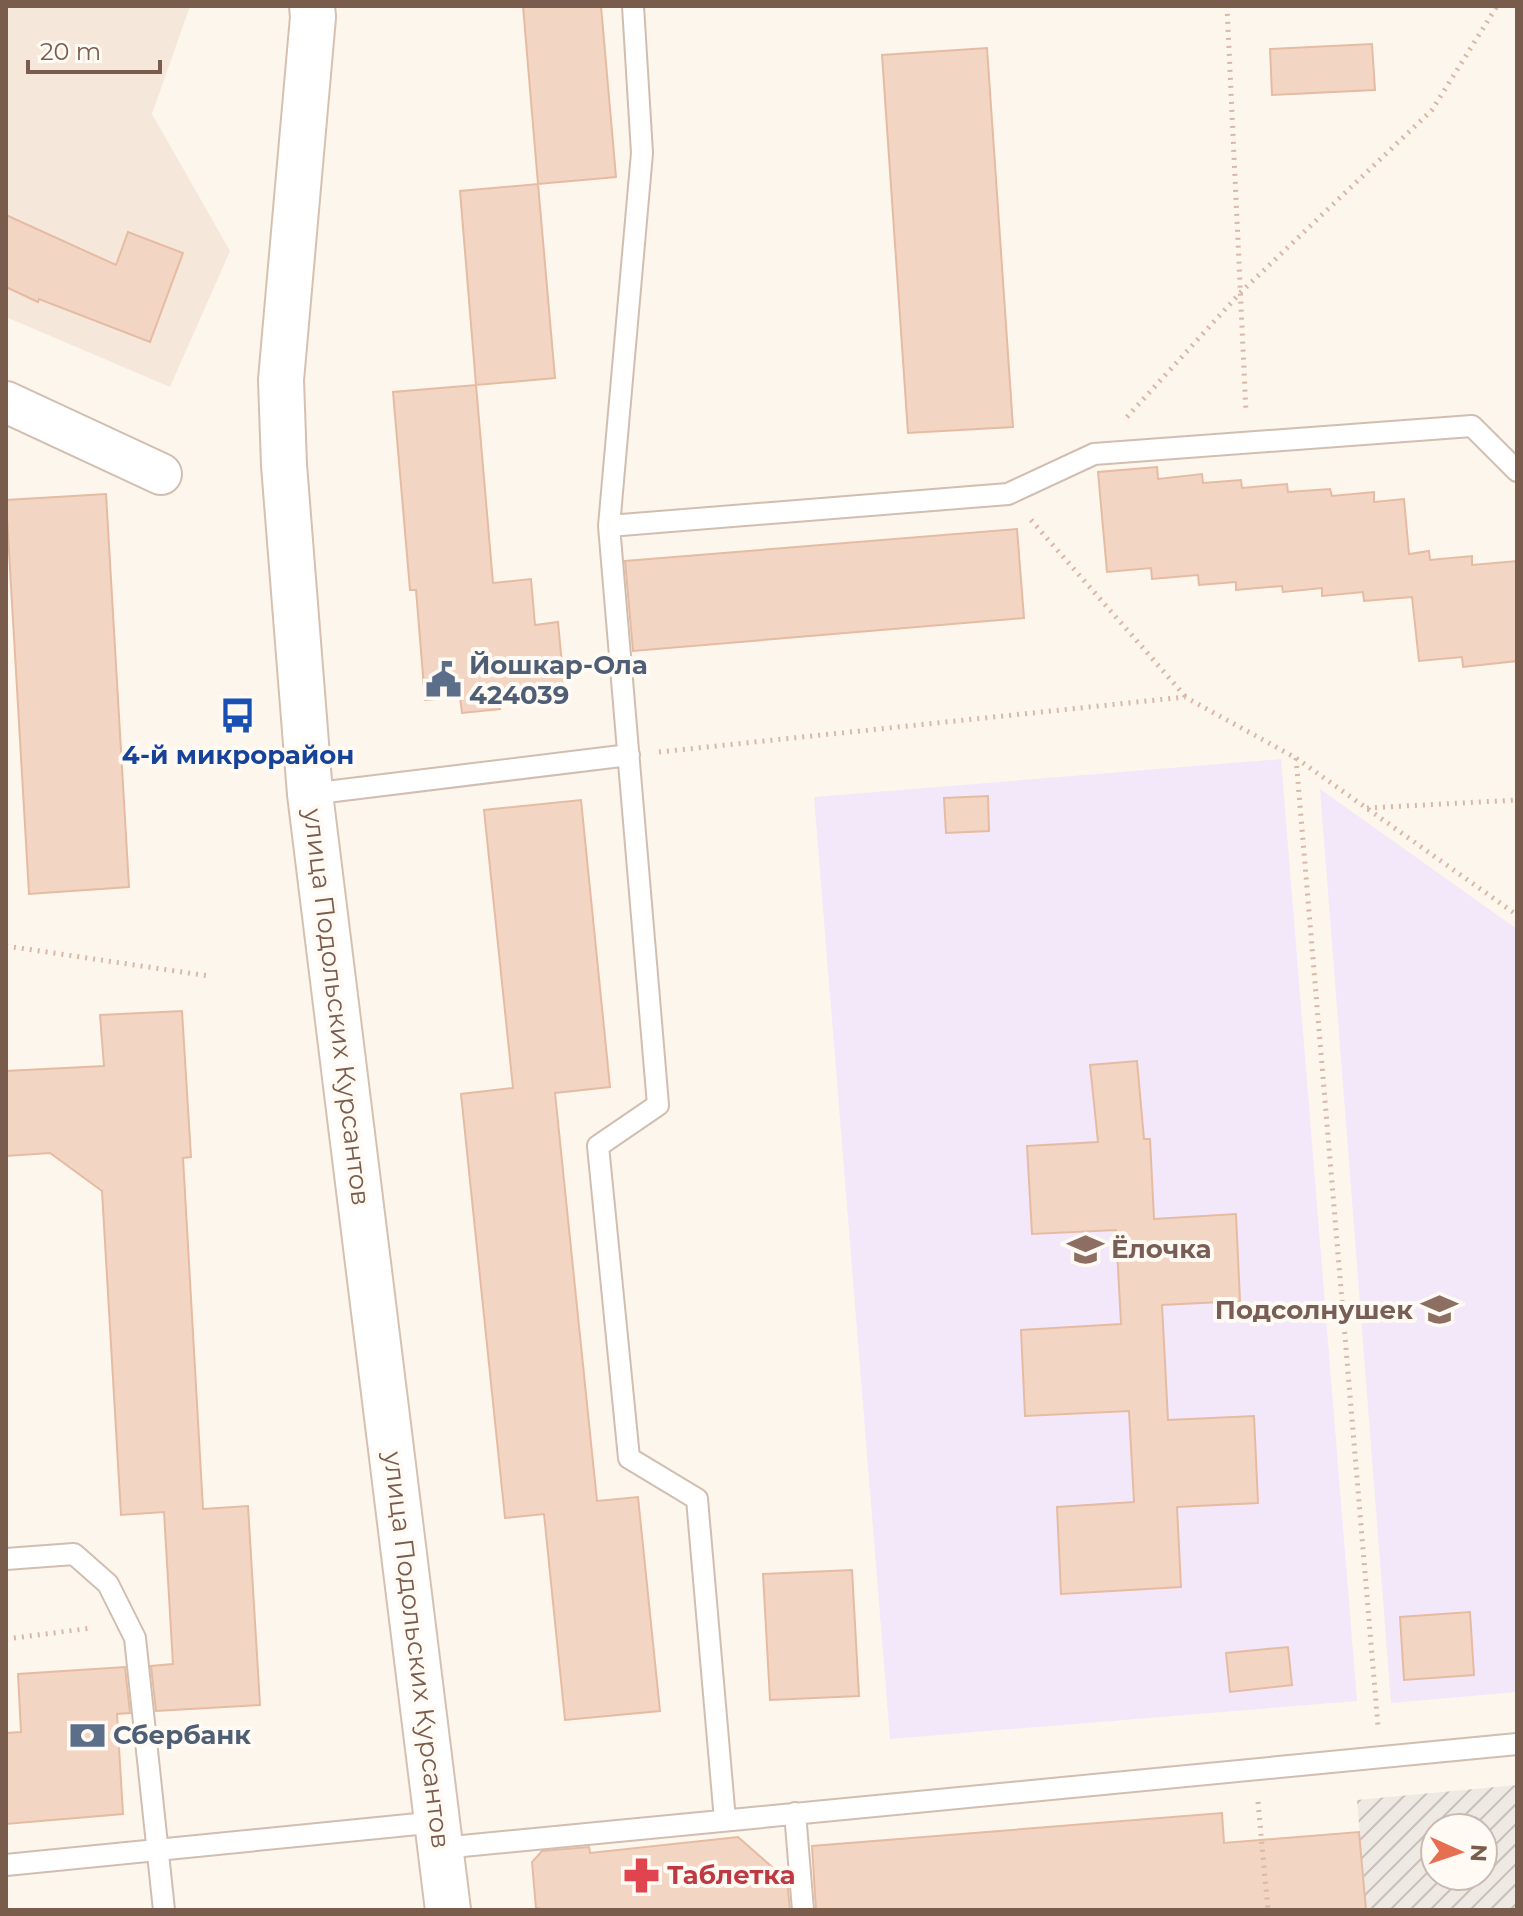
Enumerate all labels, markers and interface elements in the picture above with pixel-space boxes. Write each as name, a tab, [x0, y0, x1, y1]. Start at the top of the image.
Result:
scale bar	[28, 24, 160, 74]
text: 20 m	[40, 37, 101, 66]
place label: Йошкар-Ола 424039	[469, 649, 648, 711]
public building icon: Йошкар-Ола 424039	[424, 661, 462, 699]
bus stop icon: 4-й микрорайон	[219, 697, 257, 735]
place label: 4-й микрорайон	[122, 739, 354, 771]
street label: улица Подольских Курсантов	[297, 806, 377, 1207]
school or university icon: Ёлочка	[1066, 1230, 1104, 1268]
place label: Ёлочка	[1111, 1233, 1211, 1265]
school or university icon: Подсолнушек	[1420, 1291, 1458, 1329]
place label: Подсолнушек	[1215, 1294, 1413, 1326]
street label: улица Подольских Курсантов	[377, 1449, 457, 1850]
bank icon: Сбербанк	[68, 1716, 106, 1754]
place label: Сбербанк	[113, 1719, 251, 1751]
north arrow	[1419, 1812, 1499, 1892]
text: N	[1465, 1843, 1492, 1863]
pharmacy icon: Таблетка	[622, 1856, 660, 1894]
place label: Таблетка	[667, 1859, 795, 1891]

